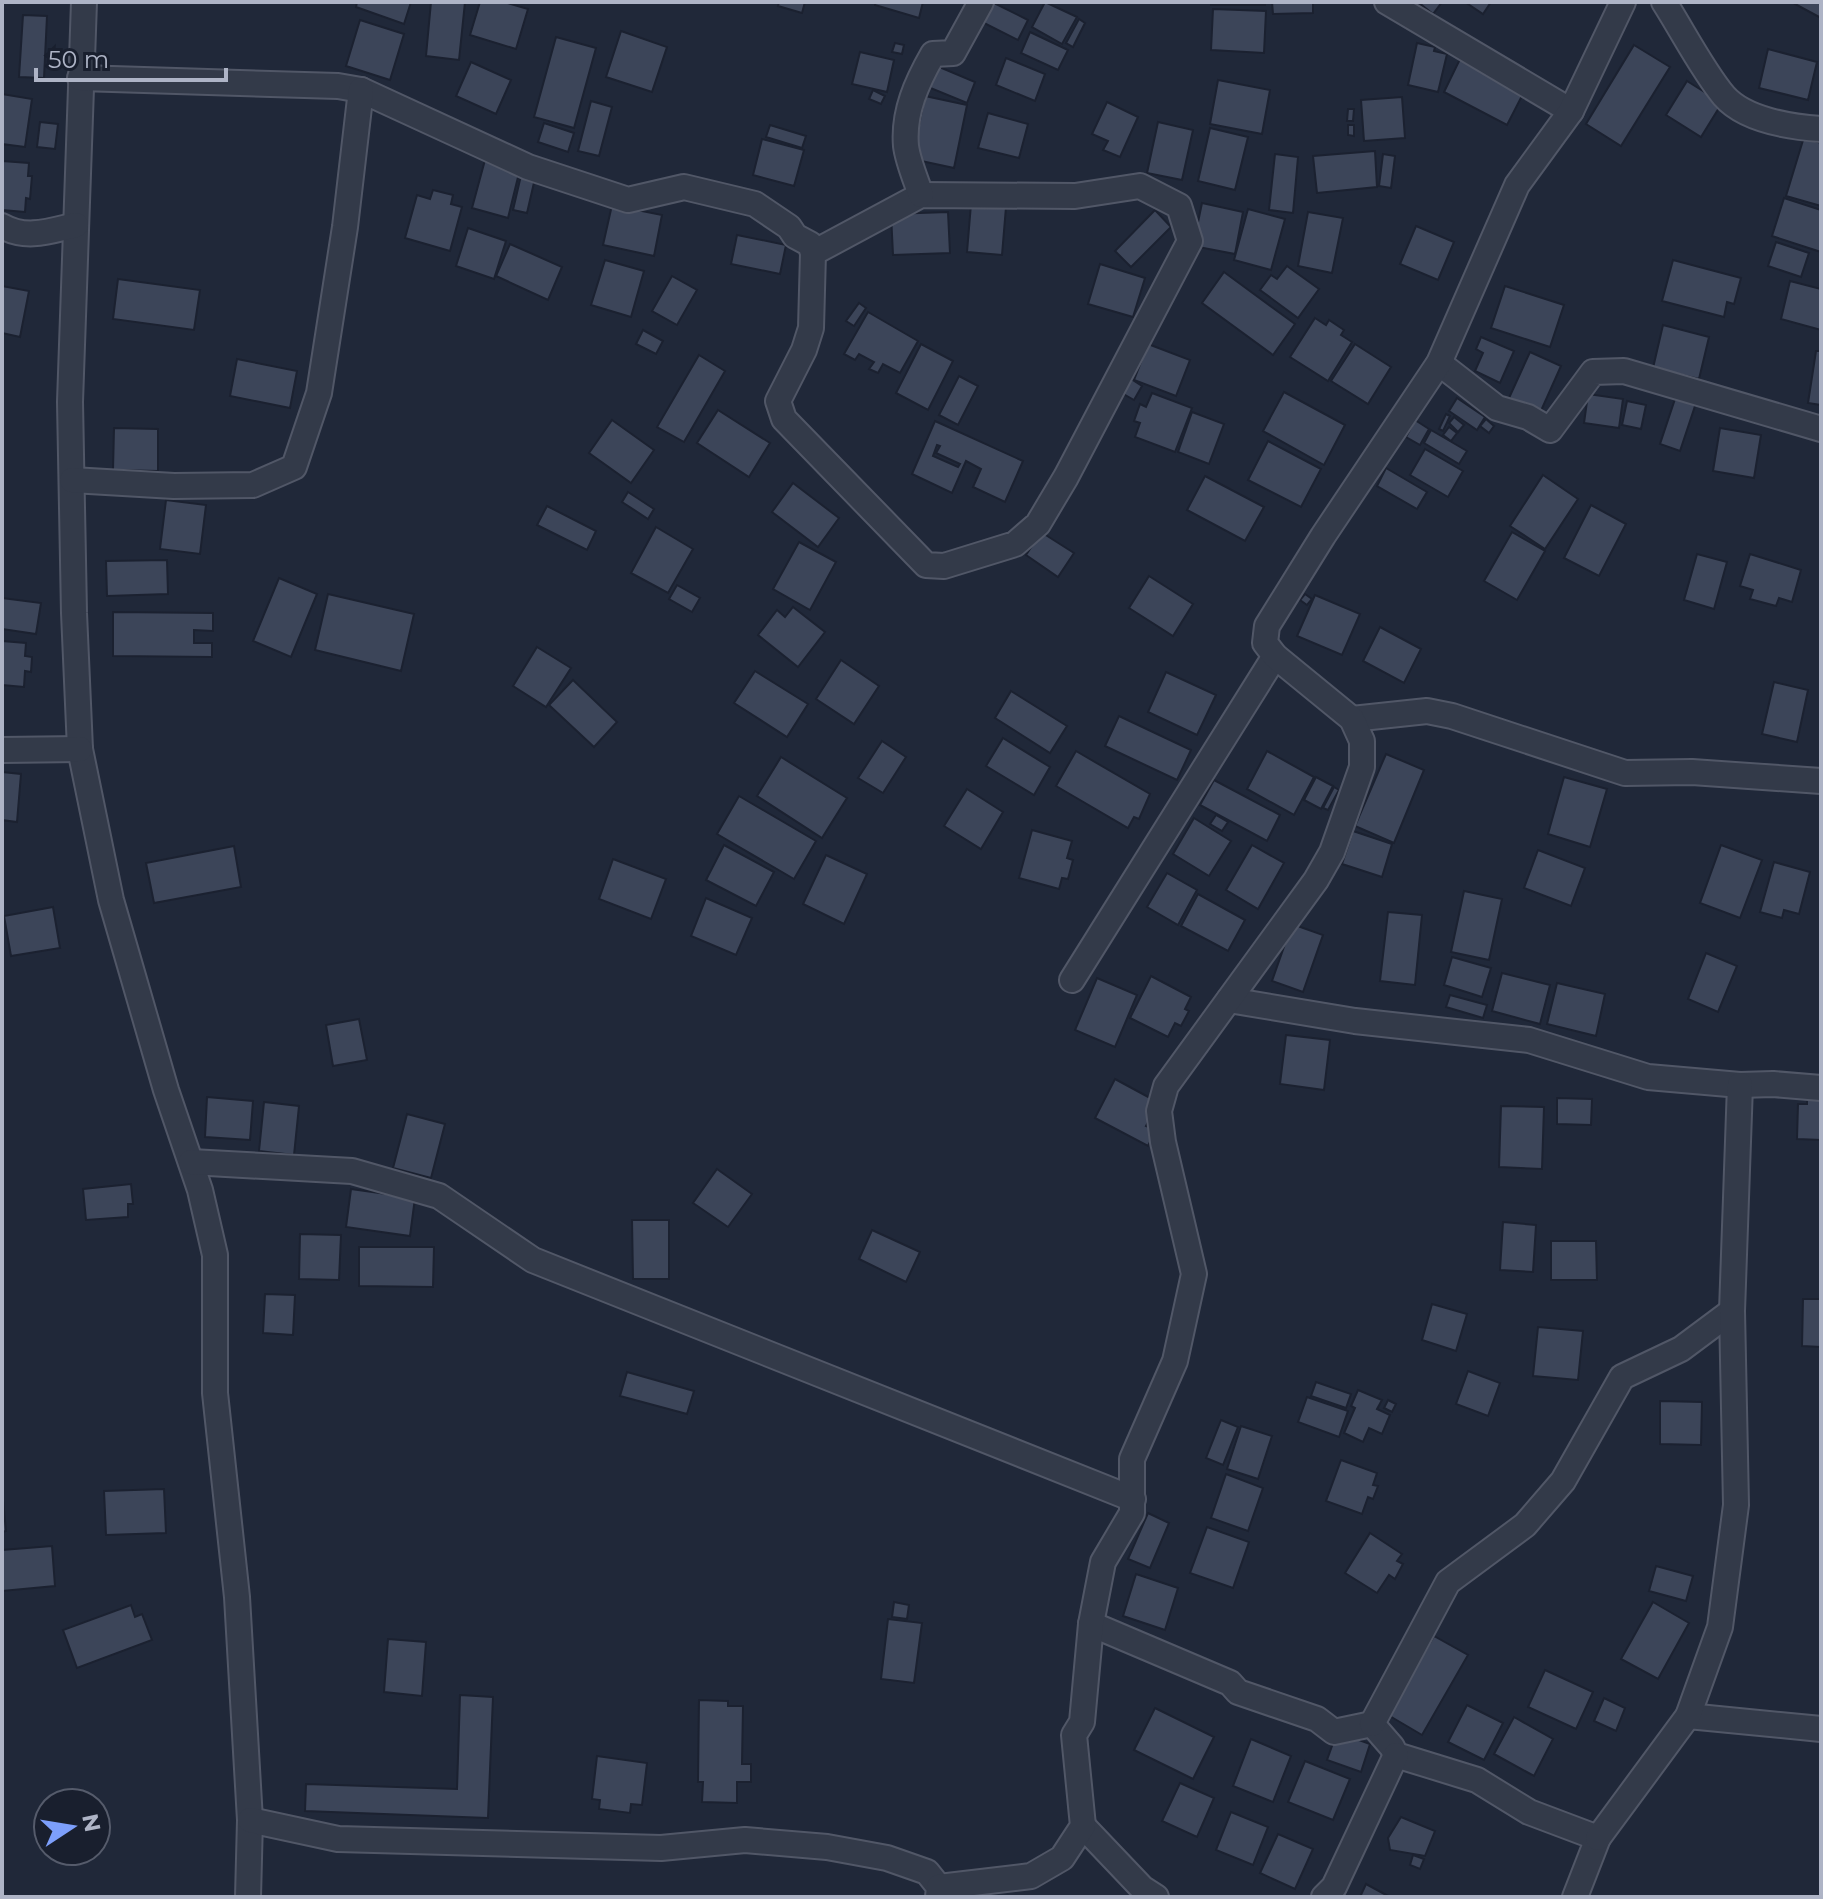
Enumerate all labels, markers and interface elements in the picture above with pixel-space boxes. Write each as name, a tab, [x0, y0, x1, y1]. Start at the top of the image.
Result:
scale bar	[36, 32, 226, 82]
text: 50 m	[48, 45, 109, 74]
north arrow	[32, 1787, 112, 1867]
text: N	[76, 1811, 106, 1834]

